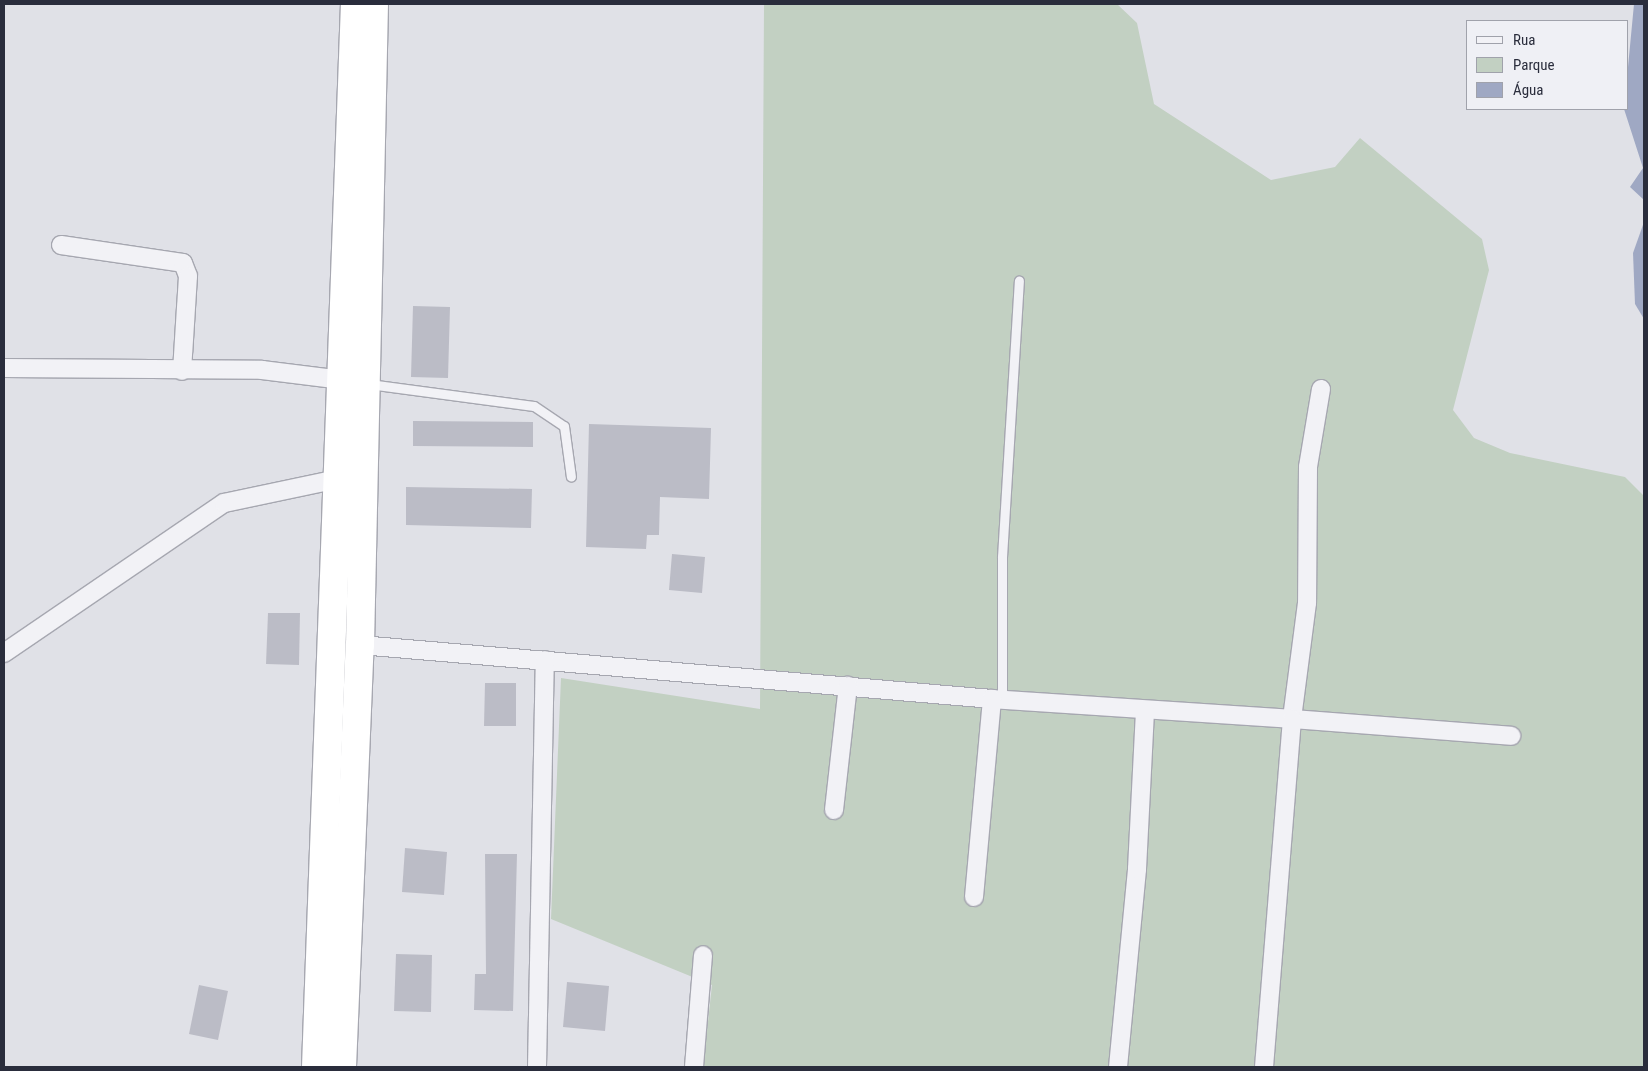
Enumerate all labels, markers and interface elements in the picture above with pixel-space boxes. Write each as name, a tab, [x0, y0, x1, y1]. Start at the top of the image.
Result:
legend	[1466, 20, 1628, 110]
text: Rua	[1513, 31, 1535, 49]
text: Parque	[1513, 56, 1555, 74]
text: Água	[1513, 81, 1543, 99]

